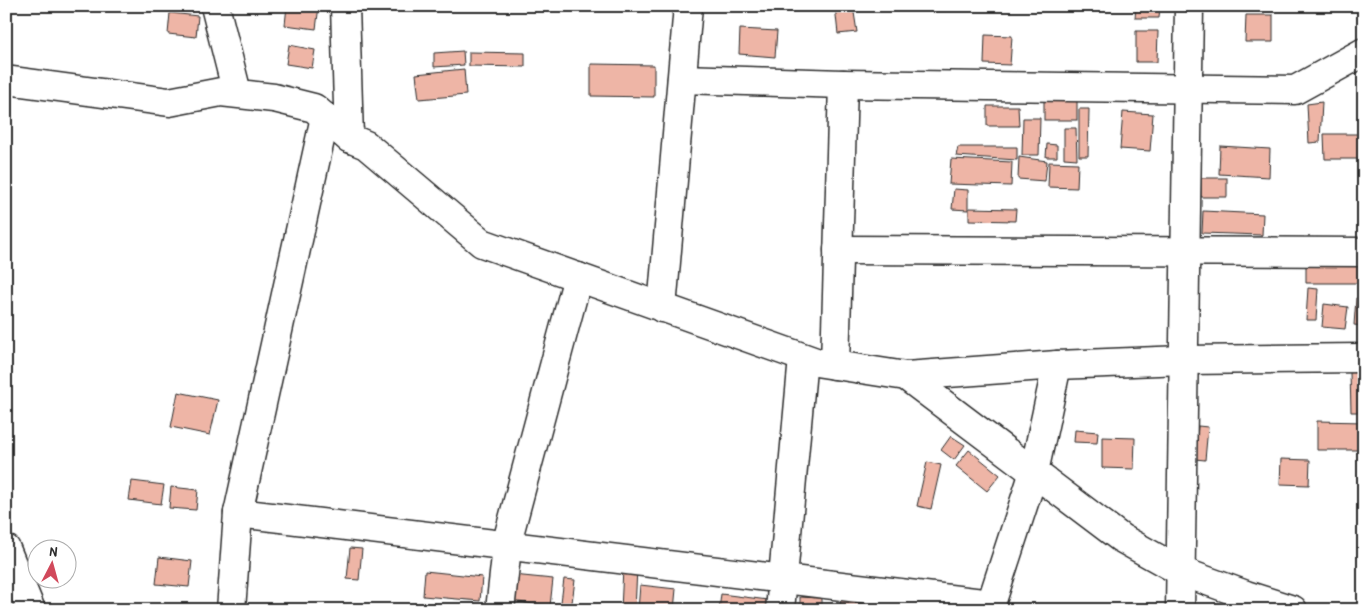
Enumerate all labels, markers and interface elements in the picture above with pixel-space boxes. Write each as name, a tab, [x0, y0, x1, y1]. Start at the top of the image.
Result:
north arrow	[28, 538, 78, 588]
text: N	[49, 541, 59, 560]

